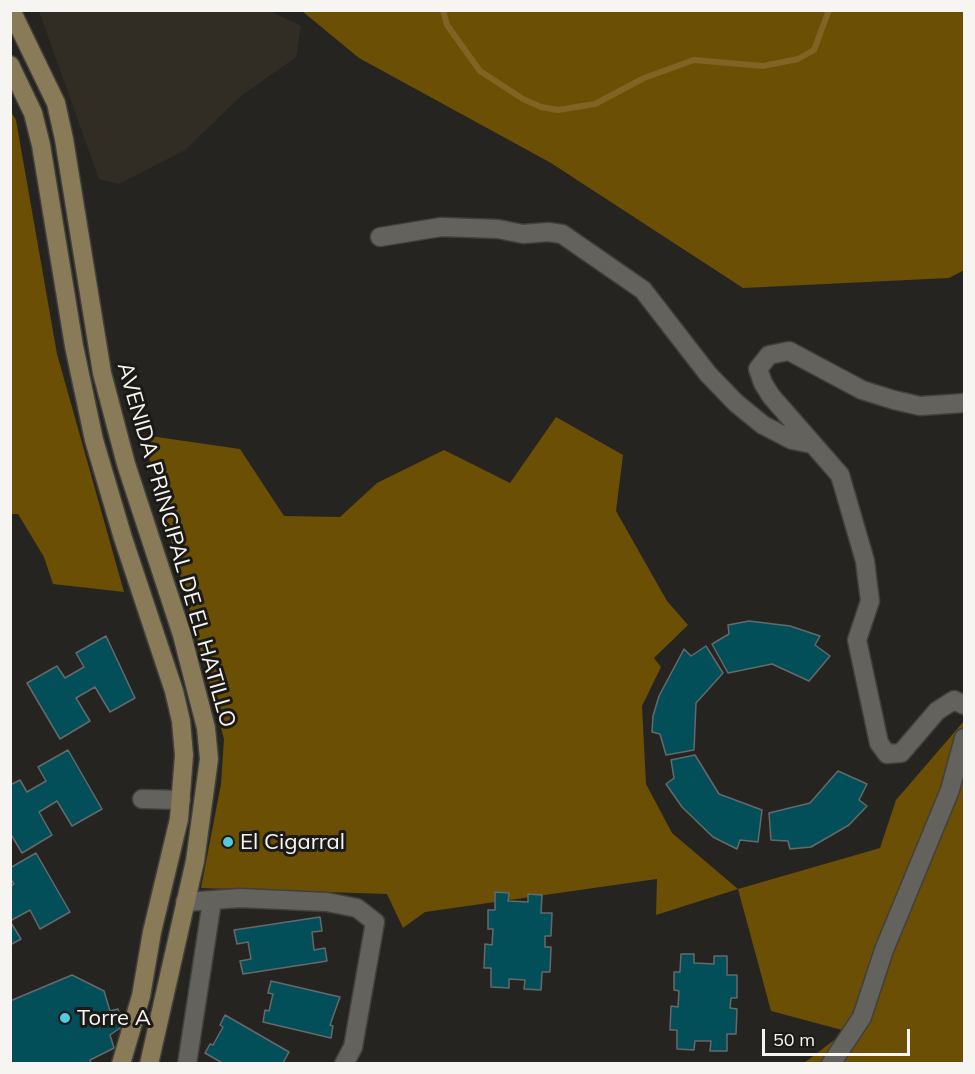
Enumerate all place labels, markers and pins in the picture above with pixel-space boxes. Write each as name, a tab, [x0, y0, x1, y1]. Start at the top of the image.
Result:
place label: El Cigarral	[240, 829, 345, 855]
marker: El Cigarral	[221, 835, 235, 849]
place label: Torre A	[77, 1005, 151, 1031]
marker: Torre A	[58, 1011, 72, 1025]

